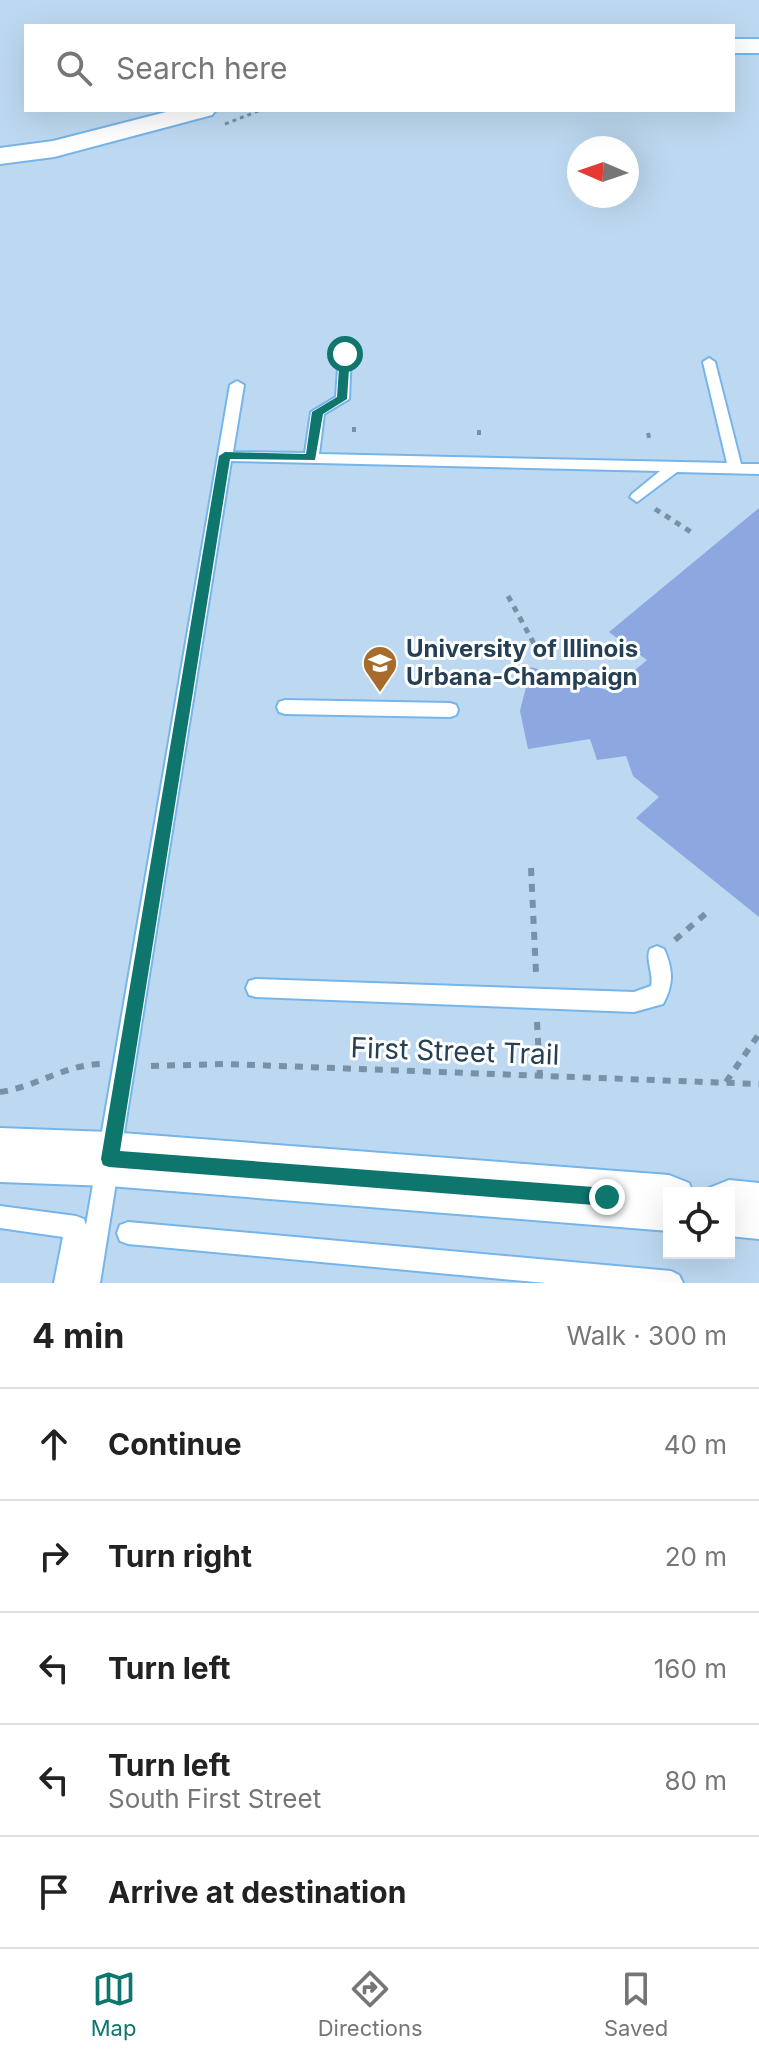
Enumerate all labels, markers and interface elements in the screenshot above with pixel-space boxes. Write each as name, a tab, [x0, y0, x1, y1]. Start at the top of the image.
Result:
search box	[24, 24, 735, 112]
icon: search	[52, 46, 96, 90]
text: Search here	[116, 50, 288, 86]
north arrow	[567, 136, 639, 208]
route start	[327, 336, 363, 372]
place label: University of Illinois Urbana-Champaign	[406, 634, 638, 691]
school or university icon: University of Illinois Urbana-Champaign	[361, 644, 399, 694]
street label: First Street Trail	[350, 1030, 560, 1072]
route end	[589, 1179, 625, 1215]
map controls	[663, 1187, 735, 1259]
button: locate	[663, 1187, 735, 1259]
text: 4 min	[32, 1315, 124, 1356]
text: Walk · 300 m	[566, 1320, 727, 1351]
icon: ahead	[32, 1422, 76, 1466]
text: Continue	[108, 1426, 242, 1462]
text: 40 m	[664, 1429, 727, 1460]
icon: right	[32, 1534, 76, 1578]
text: Turn right	[108, 1538, 252, 1574]
text: 20 m	[665, 1541, 727, 1572]
icon: left	[32, 1646, 76, 1690]
text: Turn left	[108, 1650, 230, 1686]
text: 160 m	[654, 1653, 727, 1684]
text: Turn left	[108, 1747, 230, 1783]
icon: left	[32, 1758, 76, 1802]
text: 80 m	[664, 1765, 727, 1796]
text: South First Street	[108, 1783, 321, 1814]
icon: arrive	[32, 1870, 76, 1914]
text: Arrive at destination	[108, 1874, 406, 1910]
tab: Map	[91, 1967, 136, 2041]
tab: Directions	[318, 1967, 423, 2041]
tab: Saved	[604, 1967, 668, 2041]

